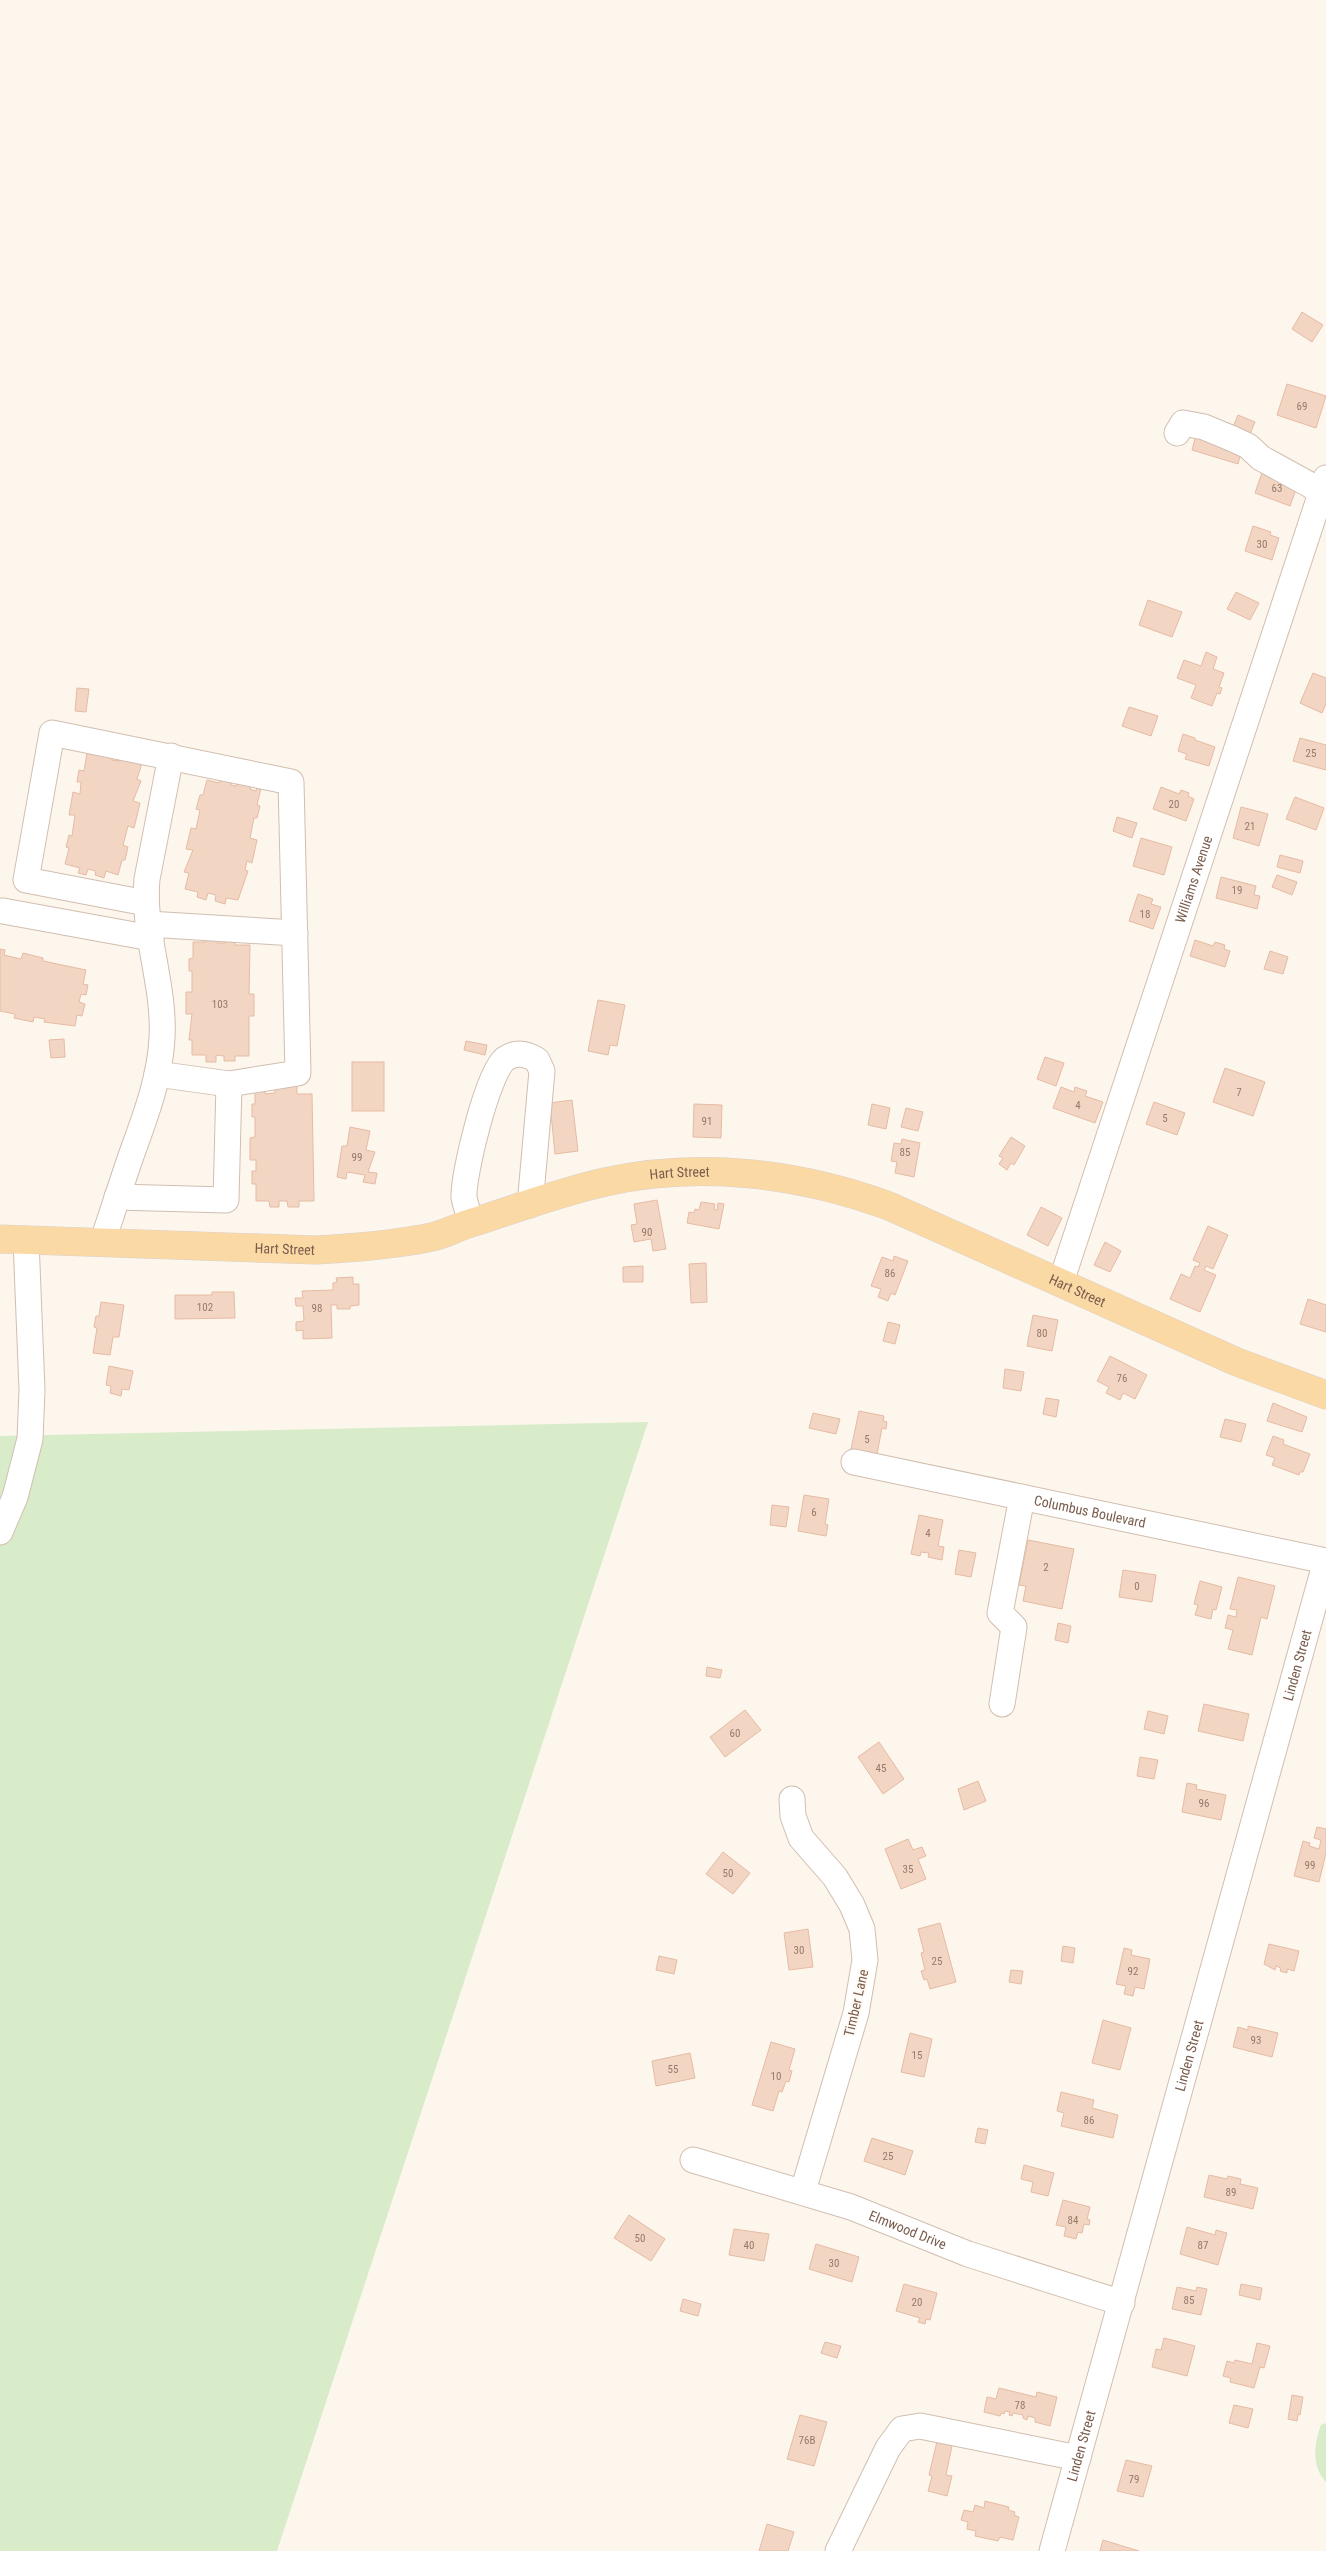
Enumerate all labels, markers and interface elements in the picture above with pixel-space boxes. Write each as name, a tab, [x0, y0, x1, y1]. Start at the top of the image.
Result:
house number: 69	[1297, 400, 1307, 413]
house number: 63	[1272, 482, 1282, 495]
house number: 30	[1257, 538, 1267, 551]
house number: 25	[1306, 747, 1316, 760]
house number: 20	[1169, 798, 1179, 811]
house number: 21	[1245, 820, 1255, 833]
street label: Williams Avenue	[1172, 833, 1216, 925]
house number: 19	[1232, 884, 1242, 897]
house number: 18	[1140, 908, 1150, 921]
house number: 103	[212, 998, 228, 1011]
house number: 7	[1236, 1086, 1242, 1099]
house number: 4	[1075, 1099, 1081, 1112]
house number: 5	[1162, 1112, 1168, 1125]
house number: 91	[702, 1115, 712, 1128]
house number: 85	[900, 1146, 910, 1159]
house number: 99	[352, 1151, 362, 1164]
street label: Hart Street	[649, 1164, 710, 1182]
house number: 90	[642, 1226, 652, 1239]
street label: Hart Street	[254, 1240, 315, 1258]
house number: 86	[885, 1267, 895, 1280]
street label: Hart Street	[1047, 1271, 1108, 1310]
house number: 102	[197, 1301, 213, 1314]
house number: 98	[312, 1302, 322, 1315]
house number: 80	[1037, 1327, 1047, 1340]
house number: 76	[1117, 1372, 1127, 1385]
house number: 5	[864, 1433, 870, 1446]
street label: Columbus Boulevard	[1033, 1492, 1147, 1531]
house number: 6	[811, 1506, 817, 1519]
house number: 4	[925, 1527, 931, 1540]
house number: 2	[1043, 1561, 1049, 1574]
house number: 0	[1134, 1580, 1140, 1593]
street label: Linden Street	[1280, 1628, 1315, 1703]
house number: 60	[730, 1727, 740, 1740]
house number: 45	[876, 1762, 886, 1775]
house number: 96	[1199, 1797, 1209, 1810]
house number: 99	[1305, 1859, 1315, 1872]
house number: 35	[903, 1863, 913, 1876]
house number: 50	[723, 1867, 733, 1880]
house number: 30	[794, 1944, 804, 1957]
house number: 25	[932, 1955, 942, 1968]
house number: 92	[1128, 1965, 1138, 1978]
street label: Timber Lane	[840, 1967, 872, 2038]
street label: Linden Street	[1172, 2018, 1207, 2093]
house number: 93	[1251, 2034, 1261, 2047]
house number: 15	[912, 2049, 922, 2062]
house number: 55	[668, 2063, 678, 2076]
house number: 10	[771, 2070, 781, 2083]
house number: 86	[1084, 2114, 1094, 2127]
house number: 25	[883, 2150, 893, 2163]
house number: 89	[1226, 2186, 1236, 2199]
street label: Elmwood Drive	[867, 2207, 949, 2253]
house number: 84	[1068, 2214, 1079, 2227]
house number: 50	[635, 2232, 645, 2245]
house number: 40	[744, 2239, 754, 2252]
house number: 87	[1198, 2239, 1208, 2252]
house number: 30	[829, 2257, 839, 2270]
house number: 85	[1184, 2294, 1194, 2307]
house number: 20	[912, 2296, 922, 2309]
house number: 78	[1015, 2399, 1025, 2412]
street label: Linden Street	[1064, 2409, 1099, 2483]
house number: 76B	[799, 2434, 815, 2447]
house number: 79	[1129, 2473, 1139, 2486]

